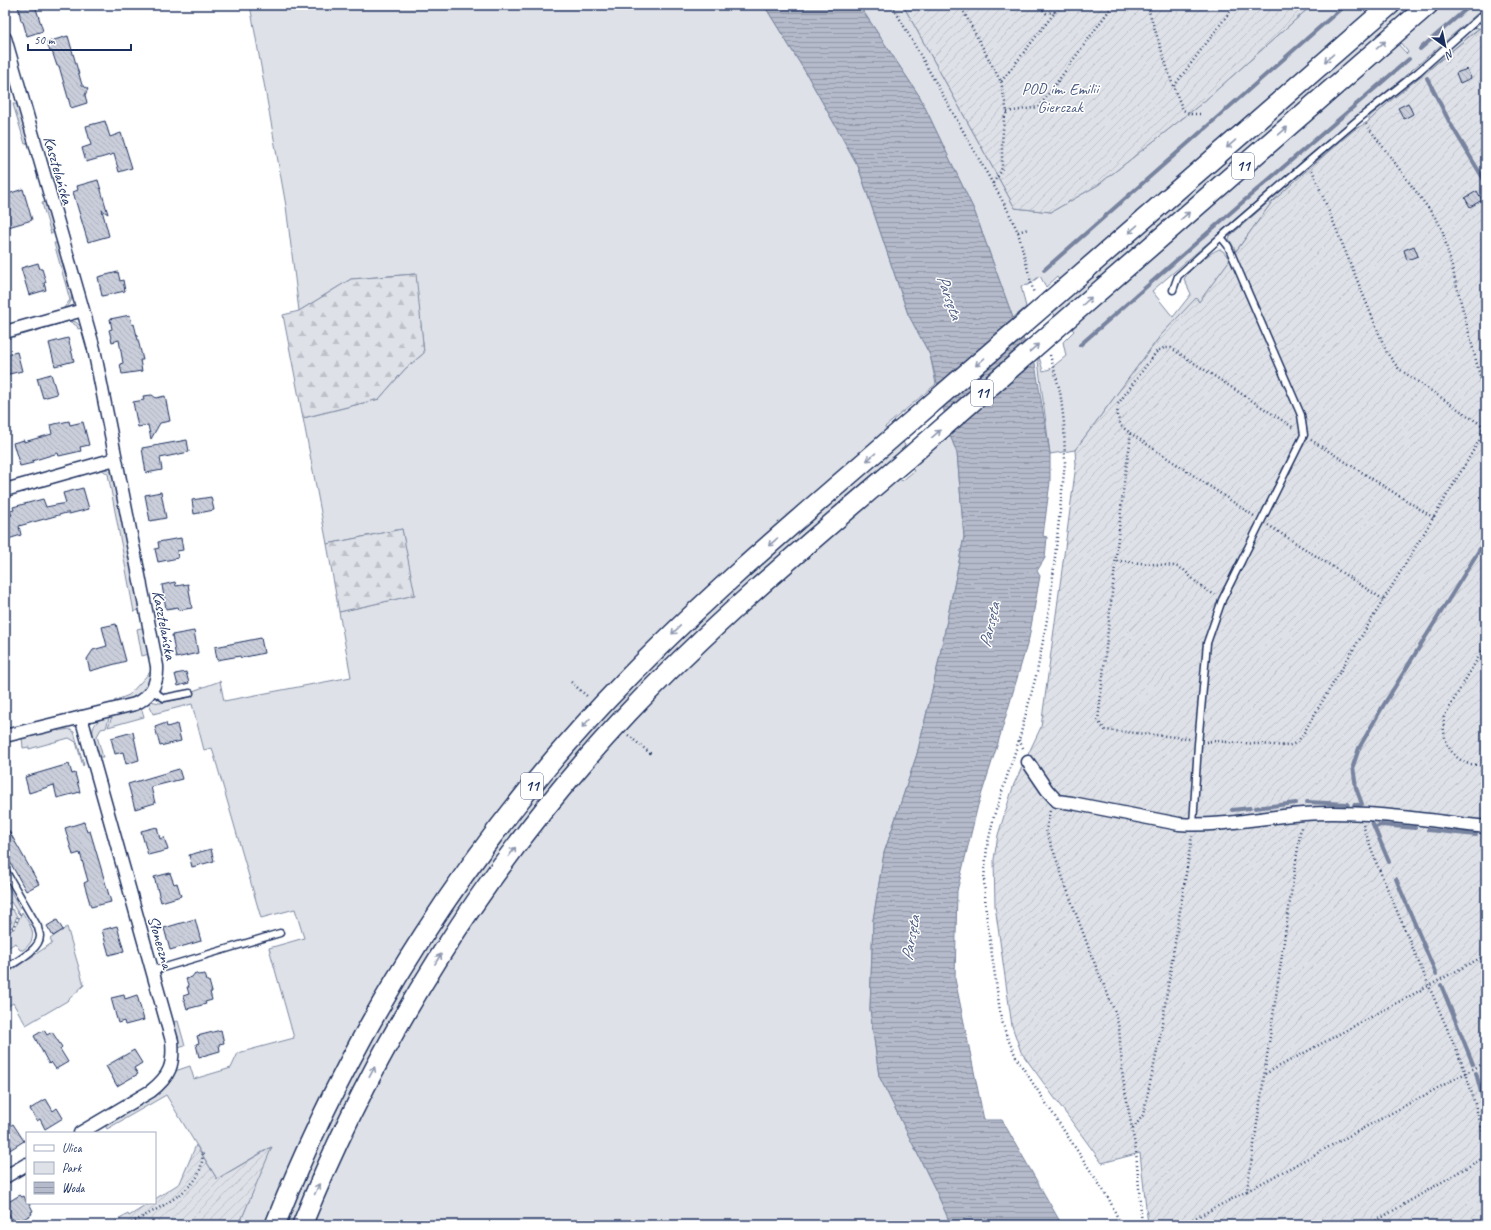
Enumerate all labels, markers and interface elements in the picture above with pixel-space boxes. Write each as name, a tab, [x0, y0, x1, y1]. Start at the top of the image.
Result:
scale bar	[28, 26, 131, 52]
north arrow	[1425, 26, 1465, 66]
text: 50 m	[34, 32, 56, 48]
one-way arrow	[1376, 41, 1387, 50]
text: N	[1442, 47, 1457, 63]
one-way arrow	[1323, 54, 1334, 63]
park label: POD im. Emilii Gierczak	[1022, 79, 1100, 117]
one-way arrow	[1278, 126, 1289, 135]
street label: Kasztelańska	[39, 134, 78, 208]
one-way arrow	[1225, 139, 1236, 148]
road number: 11	[1232, 153, 1254, 179]
one-way arrow	[1180, 211, 1191, 220]
one-way arrow	[1128, 224, 1138, 233]
water label: Parsęta	[932, 272, 967, 323]
one-way arrow	[1082, 296, 1092, 306]
one-way arrow	[1029, 344, 1039, 353]
one-way arrow	[974, 358, 985, 367]
road number: 11	[971, 380, 993, 406]
one-way arrow	[931, 429, 941, 438]
one-way arrow	[865, 452, 876, 461]
one-way arrow	[767, 538, 778, 547]
street label: Kasztelańska	[148, 589, 181, 662]
water label: Parsęta	[974, 599, 1005, 649]
one-way arrow	[671, 625, 681, 635]
one-way arrow	[581, 718, 591, 728]
road number: 11	[521, 773, 543, 799]
one-way arrow	[508, 847, 516, 858]
water label: Parsęta	[896, 912, 925, 962]
street label: Słoneczna	[143, 914, 177, 972]
one-way arrow	[434, 953, 442, 965]
one-way arrow	[369, 1066, 377, 1078]
legend	[26, 1132, 156, 1204]
text: Ulica	[62, 1140, 83, 1156]
text: Park	[62, 1160, 83, 1176]
text: Woda	[62, 1180, 86, 1196]
one-way arrow	[313, 1183, 321, 1195]

